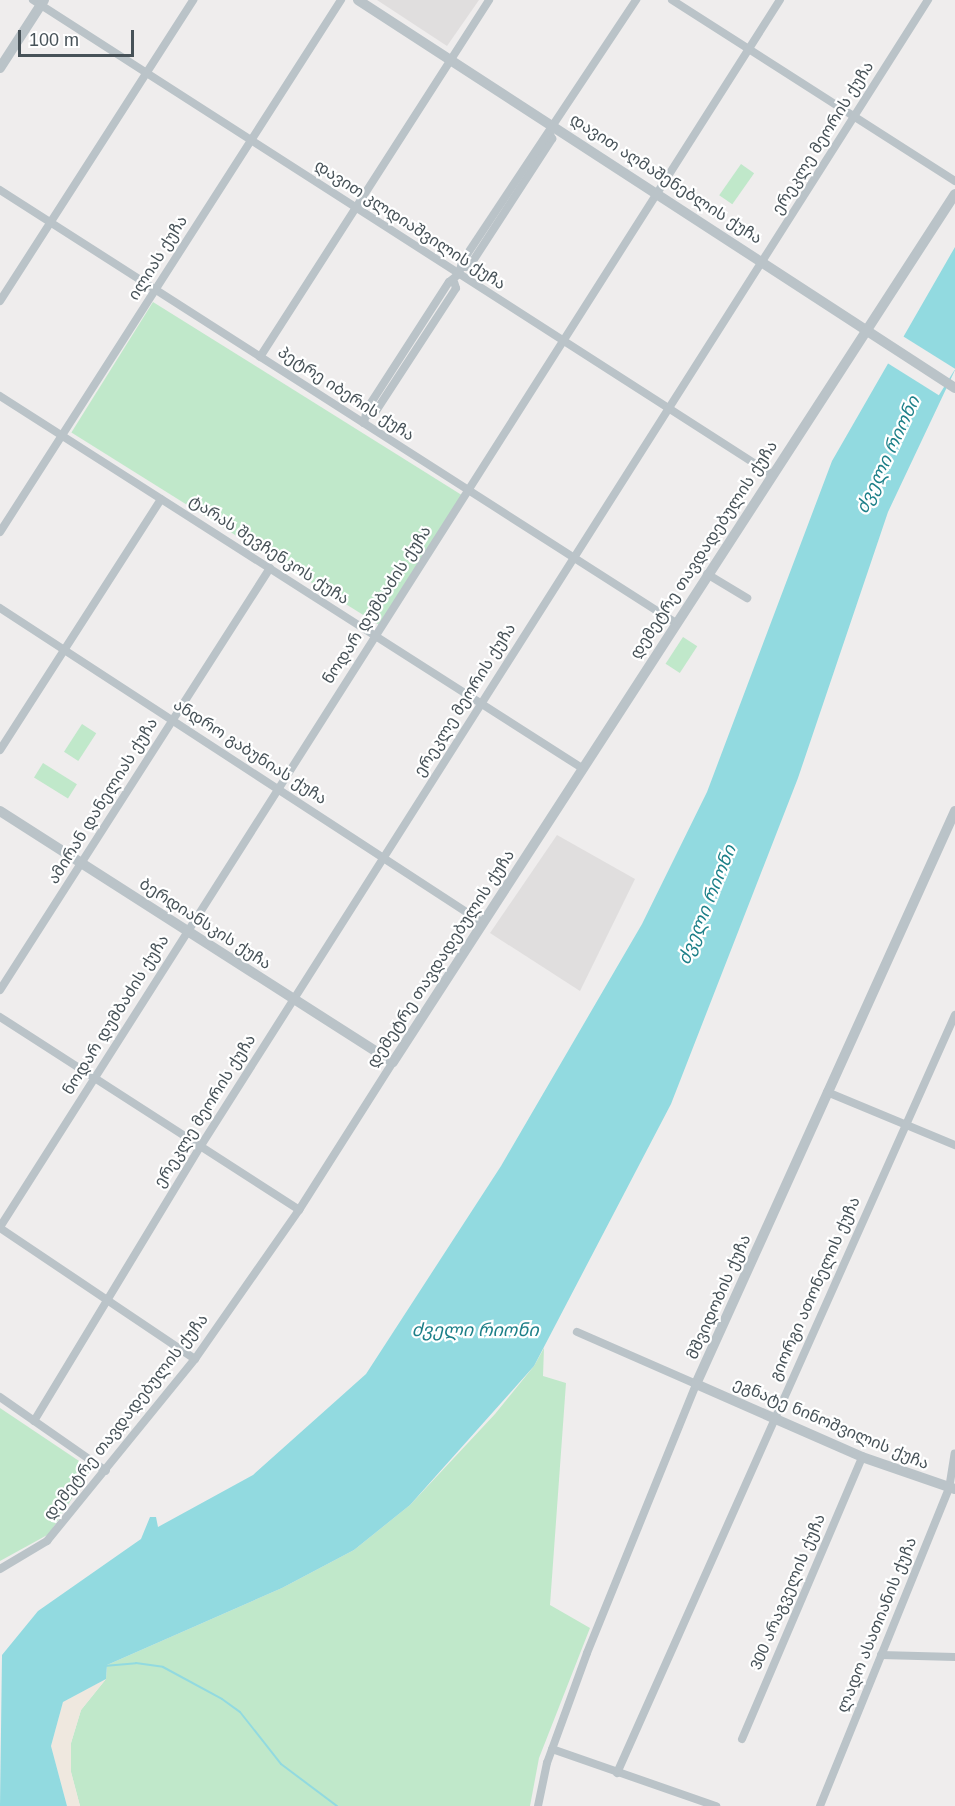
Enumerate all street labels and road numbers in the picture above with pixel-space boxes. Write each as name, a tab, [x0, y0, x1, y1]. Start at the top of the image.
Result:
street label: ერეკლე მეორის ქუჩა	[768, 58, 878, 218]
street label: დავით აღმაშენებლის ქუჩა	[566, 110, 766, 248]
street label: დავით კლდიაშვილის ქუჩა	[311, 156, 509, 294]
street label: ილიას ქუჩა	[124, 212, 192, 304]
street label: პეტრე იბერის ქუჩა	[274, 343, 418, 445]
street label: დემეტრე თავდადებულის ქუჩა	[626, 437, 782, 663]
street label: ტარას შევჩენკოს ქუჩა	[185, 491, 353, 609]
street label: ნოდარ დუმბაძის ქუჩა	[319, 522, 435, 688]
street label: ერეკლე მეორის ქუჩა	[410, 620, 520, 780]
street label: ანდრო გაბუნიას ქუჩა	[170, 695, 330, 809]
street label: ამირან დანელიას ქუჩა	[44, 714, 162, 888]
street label: დემეტრე თავდადებულის ქუჩა	[363, 846, 519, 1072]
street label: ბერდიანსკის ქუჩა	[136, 874, 274, 974]
street label: ნოდარ დუმბაძის ქუჩა	[59, 932, 173, 1098]
street label: ერეკლე მეორის ქუჩა	[150, 1031, 260, 1191]
street label: გიორგი ათონელის ქუჩა	[766, 1194, 864, 1384]
street label: მშვიდობის ქუჩა	[683, 1232, 755, 1362]
street label: დემეტრე თავდადებულის ქუჩა	[40, 1310, 212, 1524]
street label: ეგნატე ნინოშვილის ქუჩა	[730, 1374, 932, 1474]
street label: 300 არაგველის ქუჩა	[746, 1511, 830, 1673]
street label: ლადო ასათიანის ქუჩა	[833, 1535, 921, 1715]

